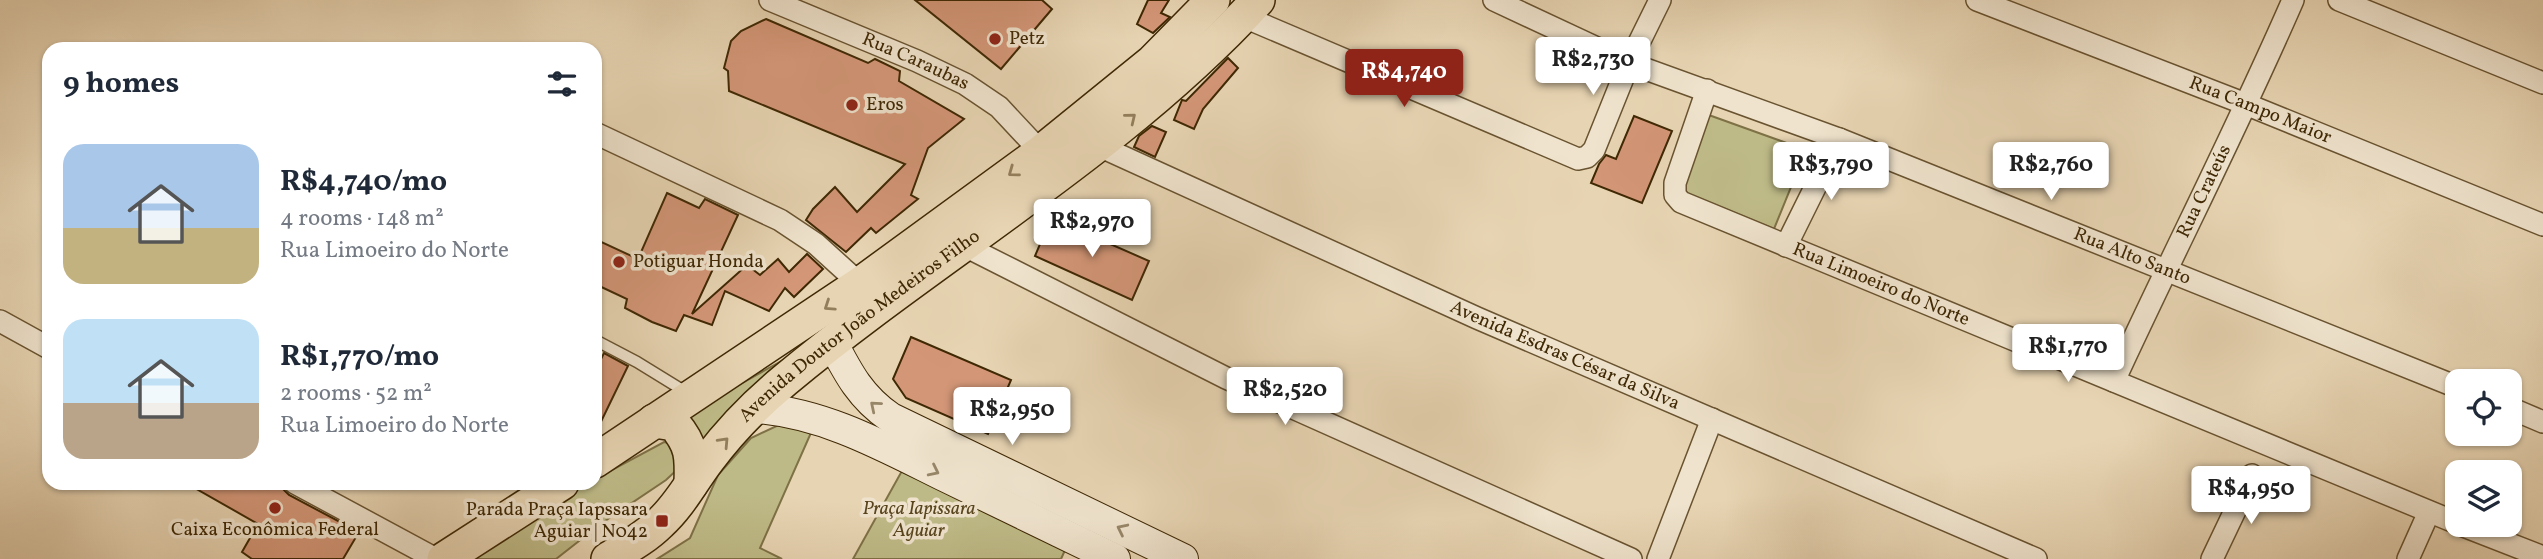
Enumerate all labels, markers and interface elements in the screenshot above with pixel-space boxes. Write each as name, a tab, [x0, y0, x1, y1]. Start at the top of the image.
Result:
place label: Petz	[1009, 26, 1045, 52]
street label: Rua Caraubas	[858, 27, 973, 97]
marker: Petz	[987, 31, 1003, 47]
pin: R$2,730	[1528, 38, 1658, 97]
text: R$2,730	[1551, 44, 1635, 76]
pin: R$4,740	[1339, 50, 1469, 109]
text: R$4,740	[1361, 56, 1447, 88]
text: 9 homes	[63, 63, 179, 105]
icon: filters	[543, 65, 581, 103]
street label: Rua Campo Maior	[2185, 70, 2335, 151]
place label: Eros	[866, 92, 904, 118]
marker: Eros	[844, 97, 860, 113]
one-way arrow	[1123, 113, 1135, 126]
street label: Rua Crateús	[2171, 140, 2238, 243]
pin: R$3,790	[1766, 142, 1896, 202]
pin: R$2,760	[1986, 142, 2116, 202]
text: R$3,790	[1789, 149, 1873, 181]
text: R$2,760	[2009, 149, 2093, 181]
text: R$4,740/mo	[280, 161, 447, 203]
one-way arrow	[1008, 164, 1021, 177]
icon: home	[119, 172, 203, 256]
pin: R$2,970	[1027, 200, 1157, 259]
text: 4 rooms · 148 m²	[280, 203, 444, 235]
text: R$2,970	[1050, 206, 1134, 238]
street label: Rua Alto Santo	[2069, 221, 2195, 292]
street label: Avenida Doutor João Medeiros Filho	[733, 224, 986, 429]
text: Rua Limoeiro do Norte	[280, 235, 509, 267]
street label: Rua Limoeiro do Norte	[1789, 237, 1973, 333]
place label: Potiguar Honda	[633, 249, 764, 275]
marker: Potiguar Honda	[611, 254, 627, 270]
street label: Avenida Esdras César da Silva	[1446, 294, 1684, 417]
one-way arrow	[824, 297, 837, 310]
pin: R$1,770	[2003, 324, 2133, 384]
text: R$1,770	[2028, 331, 2108, 363]
text: R$1,770/mo	[280, 336, 439, 378]
icon: home	[119, 347, 203, 431]
pin: R$2,520	[1220, 368, 1350, 427]
map controls	[2445, 369, 2522, 537]
button: locate	[2445, 369, 2522, 446]
text: R$2,520	[1243, 374, 1327, 406]
text: 2 rooms · 52 m²	[280, 378, 432, 410]
pin: R$2,950	[947, 388, 1077, 447]
text: R$2,950	[969, 394, 1055, 426]
one-way arrow	[870, 401, 882, 414]
text: Rua Limoeiro do Norte	[280, 410, 509, 442]
one-way arrow	[715, 437, 728, 450]
button: layers	[2445, 460, 2522, 537]
one-way arrow	[927, 463, 939, 477]
pin: R$4,950	[2186, 466, 2316, 526]
text: R$4,950	[2207, 473, 2295, 505]
park label: Praça Iapissara Aguiar	[863, 496, 975, 544]
place label: Parada Praça Iapssara Aguiar | N042	[466, 497, 648, 545]
marker: Caixa Econômica Federal	[267, 500, 283, 516]
marker: Parada Praça Iapssara Aguiar | N042	[654, 513, 670, 529]
place label: Caixa Econômica Federal	[171, 517, 379, 543]
one-way arrow	[1117, 523, 1129, 537]

